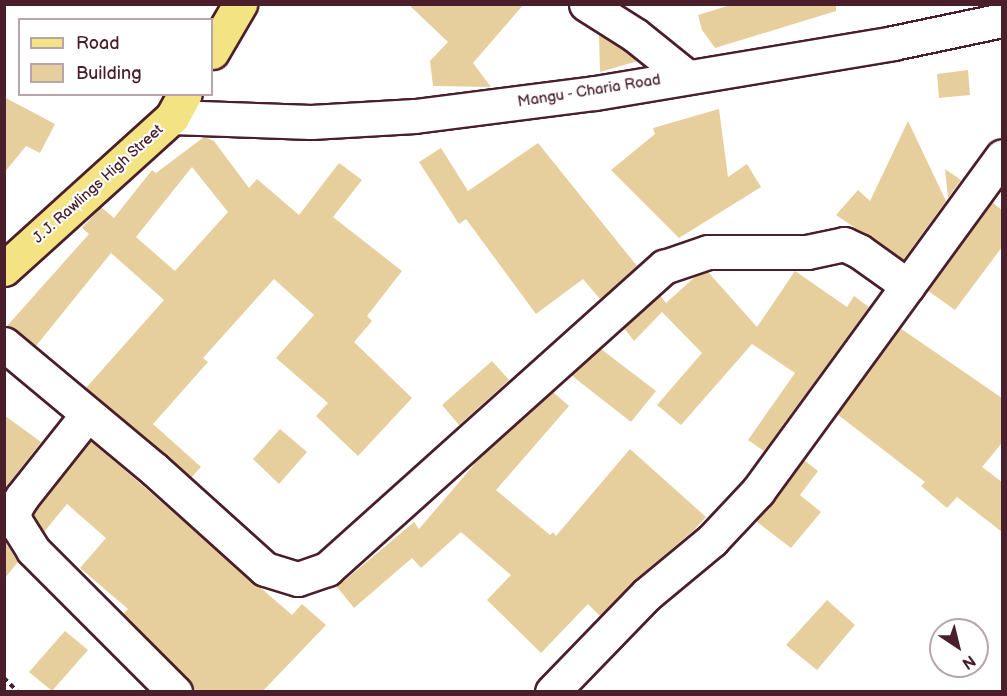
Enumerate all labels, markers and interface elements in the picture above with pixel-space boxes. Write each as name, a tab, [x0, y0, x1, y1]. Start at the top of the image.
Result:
legend	[18, 18, 213, 96]
text: Road	[76, 33, 120, 54]
text: Building	[76, 63, 142, 84]
street label: Mangu - Charia Road	[516, 71, 662, 111]
street label: J. J. Rawlings High Street	[29, 120, 167, 248]
north arrow	[929, 618, 989, 678]
text: N	[958, 650, 979, 673]

